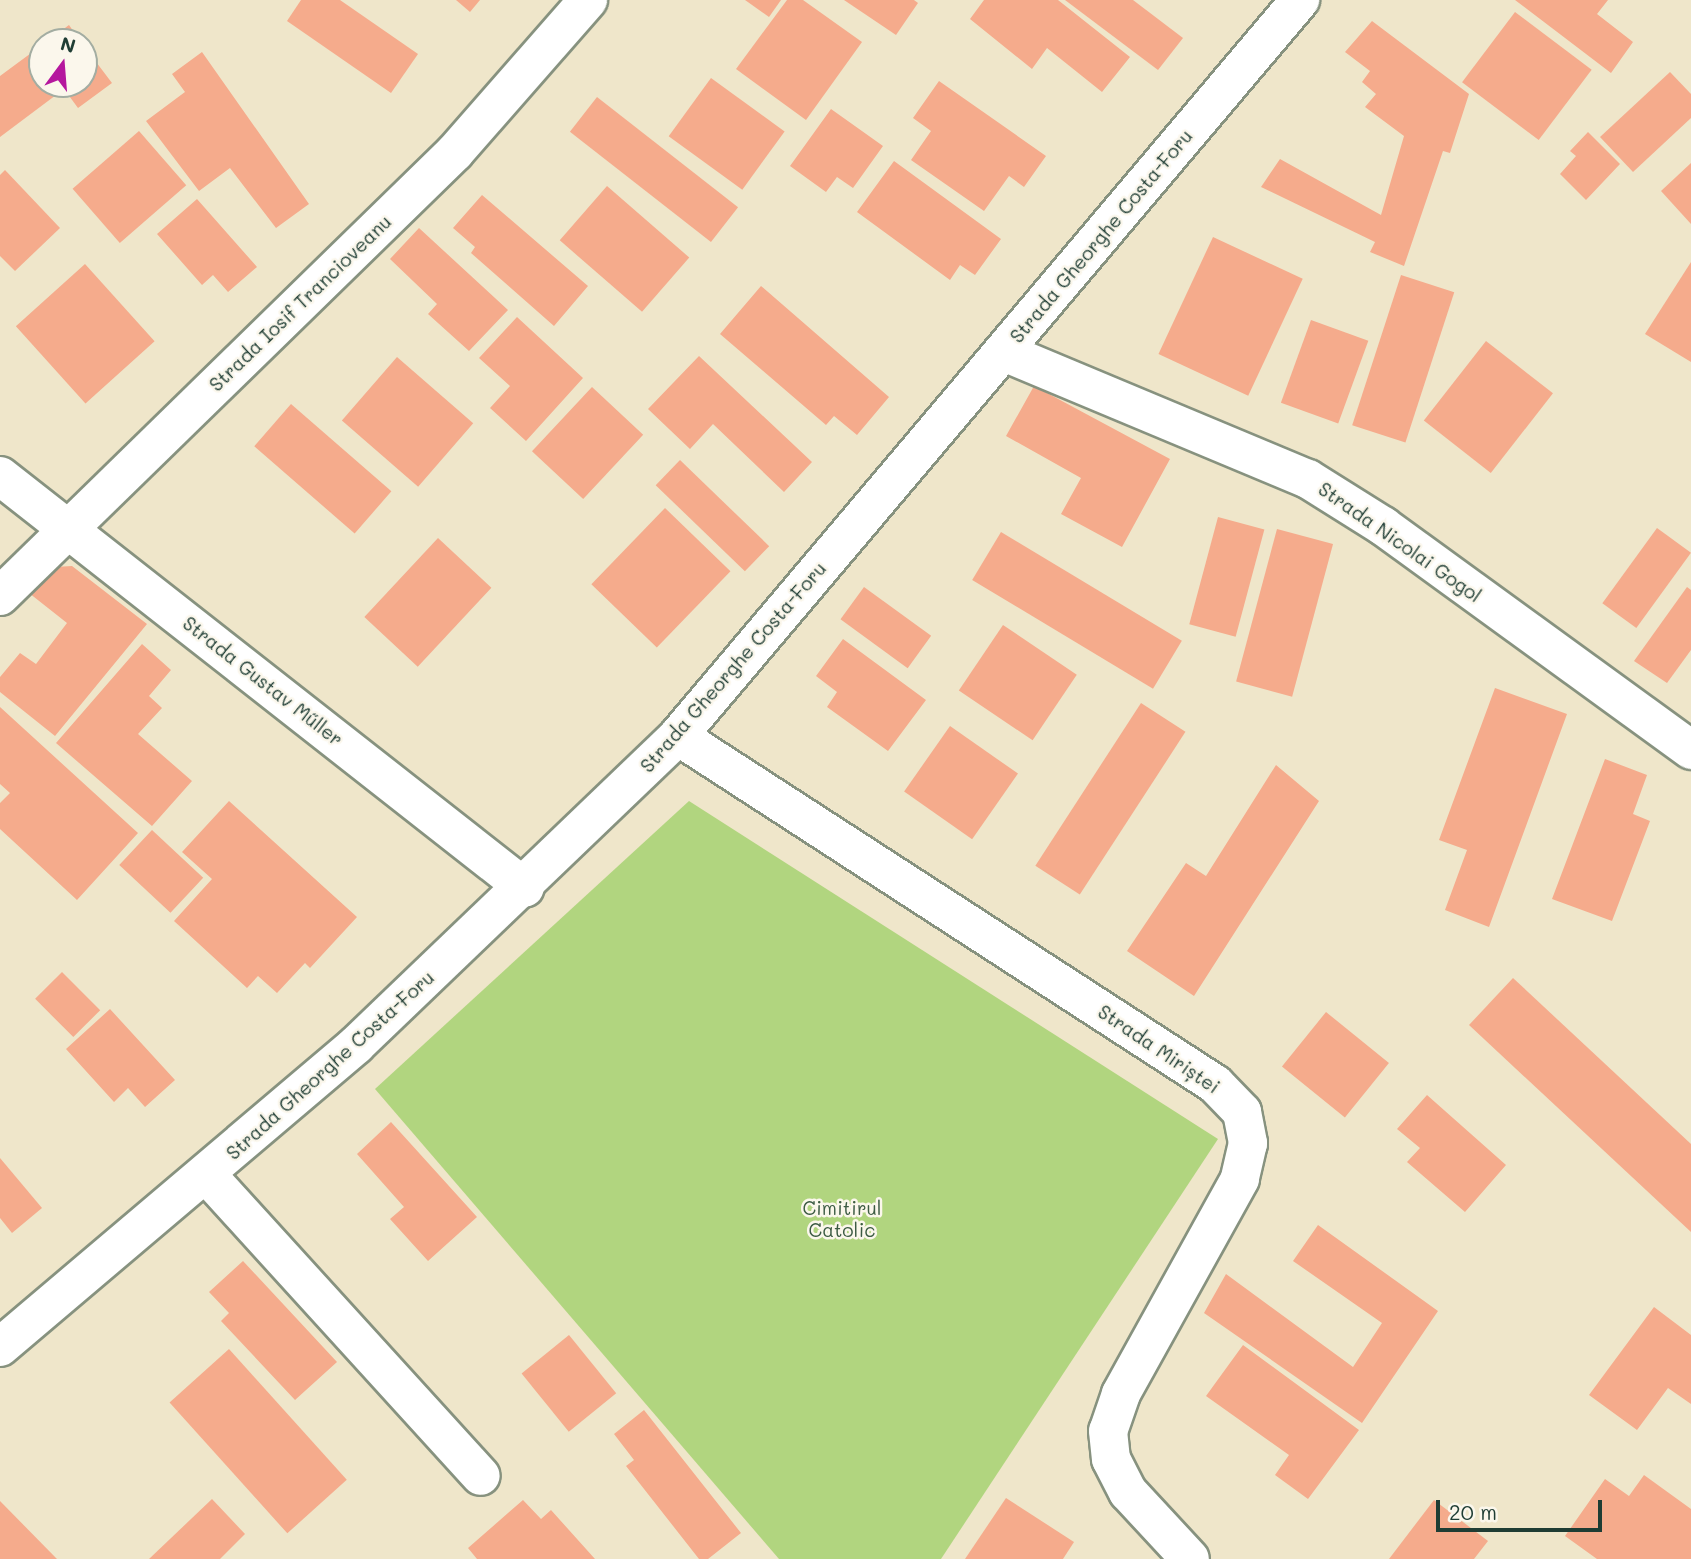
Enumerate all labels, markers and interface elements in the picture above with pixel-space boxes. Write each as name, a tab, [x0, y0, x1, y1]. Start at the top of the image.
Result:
north arrow	[28, 28, 98, 98]
text: N	[58, 30, 79, 58]
street label: Strada Gheorghe Costa-Foru	[1005, 125, 1197, 347]
street label: Strada Iosif Trancioveanu	[204, 210, 396, 396]
street label: Strada Nicolai Gogol	[1314, 477, 1486, 607]
street label: Strada Gheorghe Costa-Foru	[635, 557, 831, 777]
street label: Strada Gustav Műller	[178, 611, 348, 751]
street label: Strada Gheorghe Costa-Foru	[222, 966, 438, 1164]
street label: Strada Miriștei	[1094, 1000, 1224, 1098]
park label: Cimitirul Catolic	[802, 1197, 882, 1241]
scale bar	[1439, 1486, 1605, 1530]
text: 20 m	[1449, 1498, 1497, 1525]

